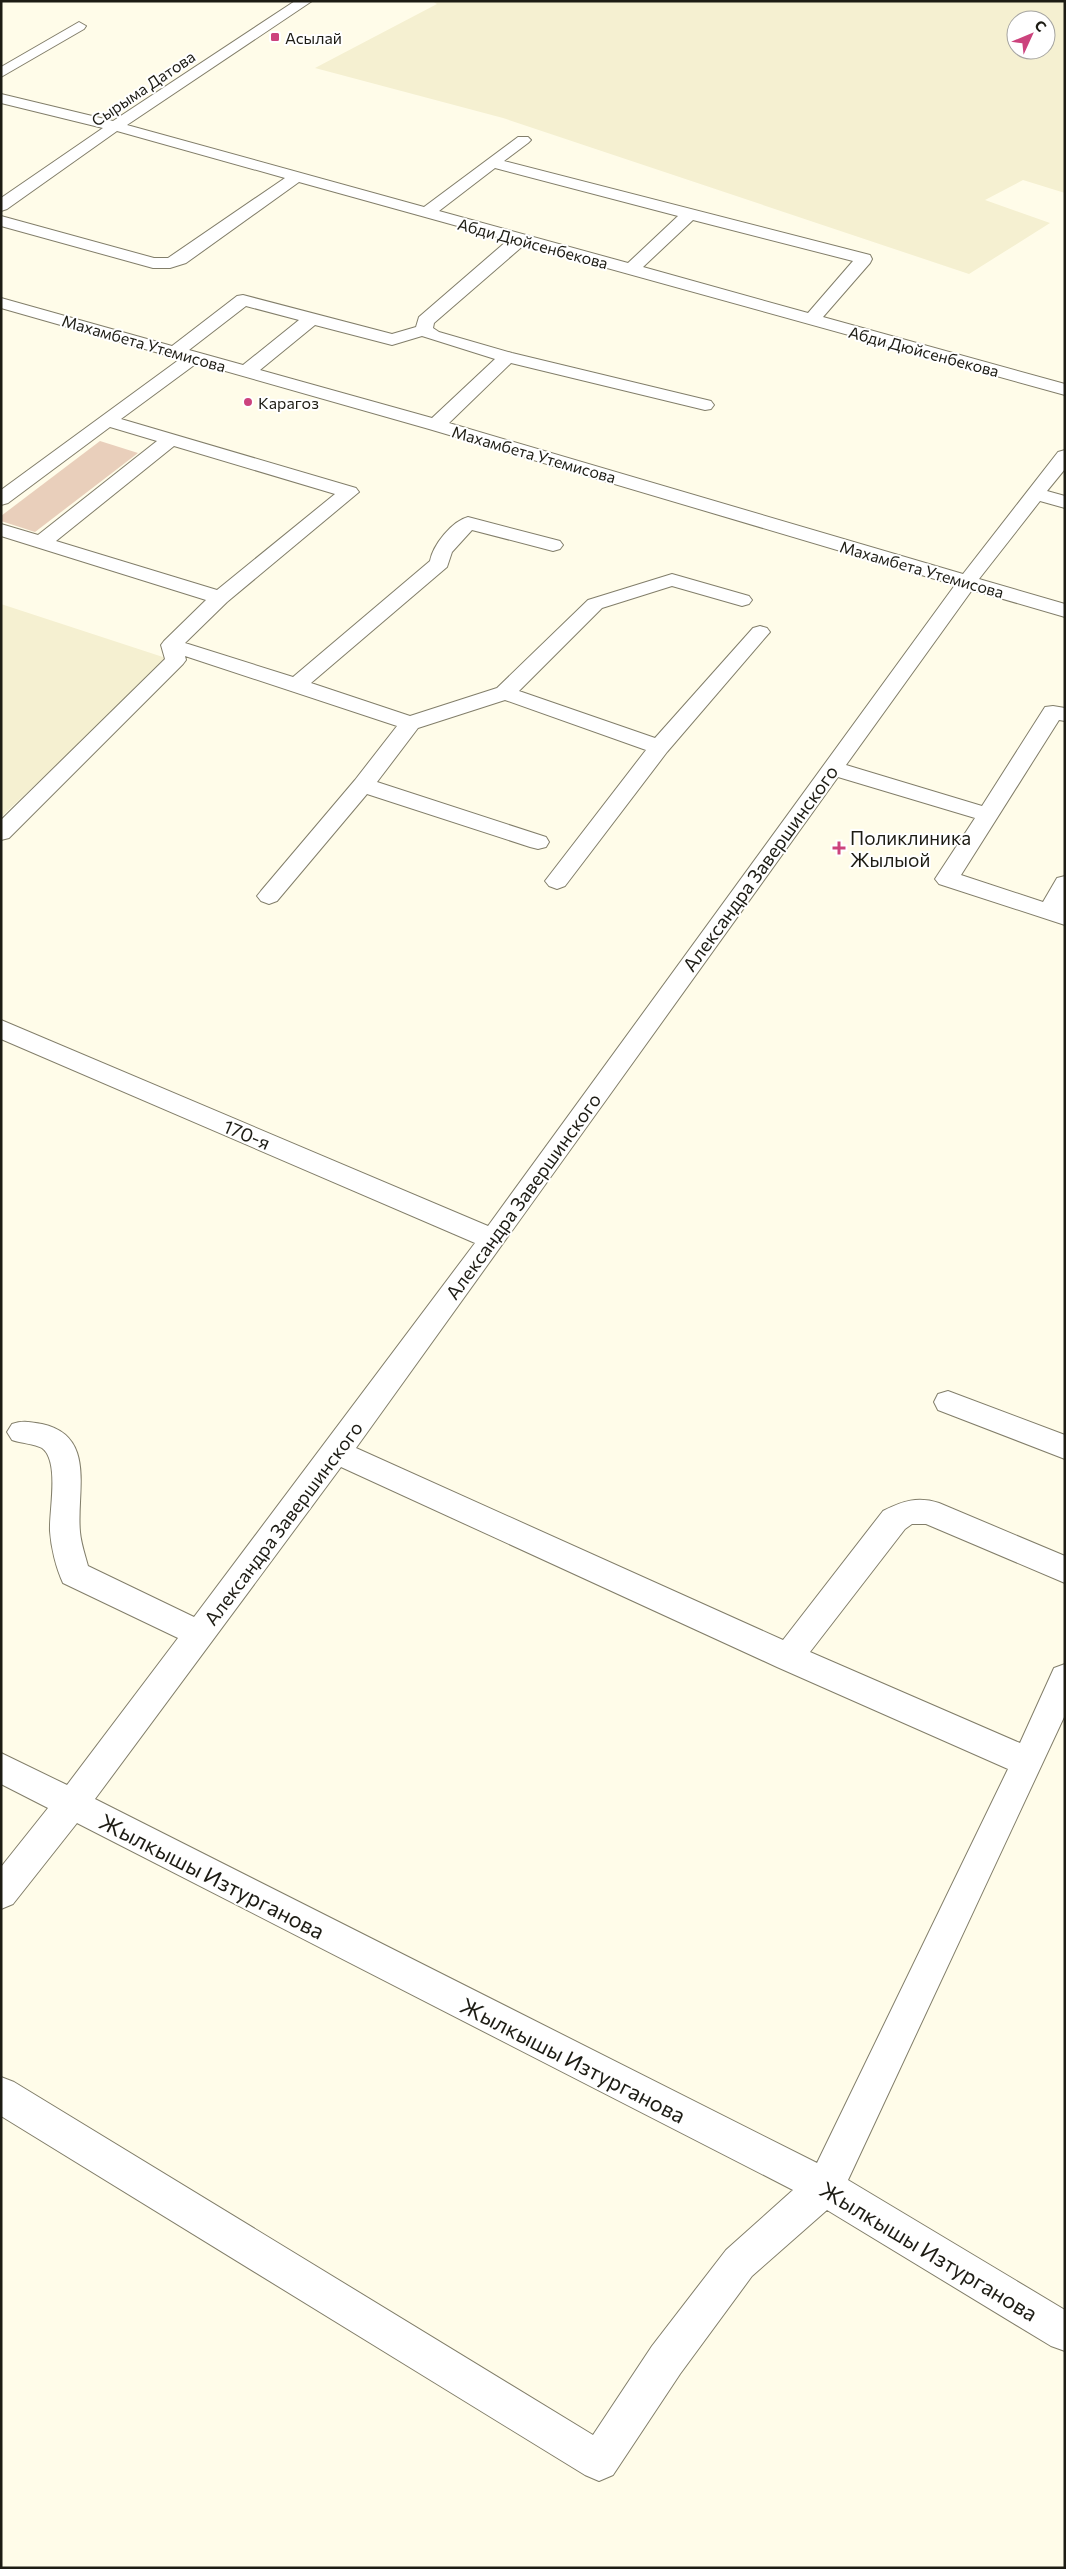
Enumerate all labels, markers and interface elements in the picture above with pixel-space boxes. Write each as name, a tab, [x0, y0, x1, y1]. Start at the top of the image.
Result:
north arrow	[1006, 10, 1056, 60]
text: С	[1031, 16, 1050, 35]
place label: Асылай	[285, 28, 342, 47]
marker: Асылай	[269, 31, 281, 43]
street label: Сырыма Датова	[88, 46, 198, 130]
street label: Абди Дюйсенбекова	[456, 214, 610, 272]
street label: Махамбета Утемисова	[60, 310, 228, 376]
street label: Абди Дюйсенбекова	[847, 322, 1001, 380]
place label: Карагоз	[258, 393, 319, 412]
marker: Карагоз	[242, 396, 254, 408]
street label: Махамбета Утемисова	[450, 421, 618, 487]
street label: Махамбета Утемисова	[838, 536, 1006, 602]
street label: Александра Завершинского	[677, 760, 843, 976]
place label: Поликлиника Жылыой	[850, 826, 971, 871]
marker: Поликлиника Жылыой	[832, 841, 846, 855]
street label: Александра Завершинского	[440, 1088, 606, 1304]
street label: 170-я	[220, 1114, 274, 1154]
street label: Александра Завершинского	[199, 1417, 367, 1629]
street label: Жылкышы Изтурганова	[95, 1807, 329, 1945]
street label: Жылкышы Изтурганова	[456, 1991, 690, 2129]
street label: Жылкышы Изтурганова	[815, 2175, 1043, 2327]

